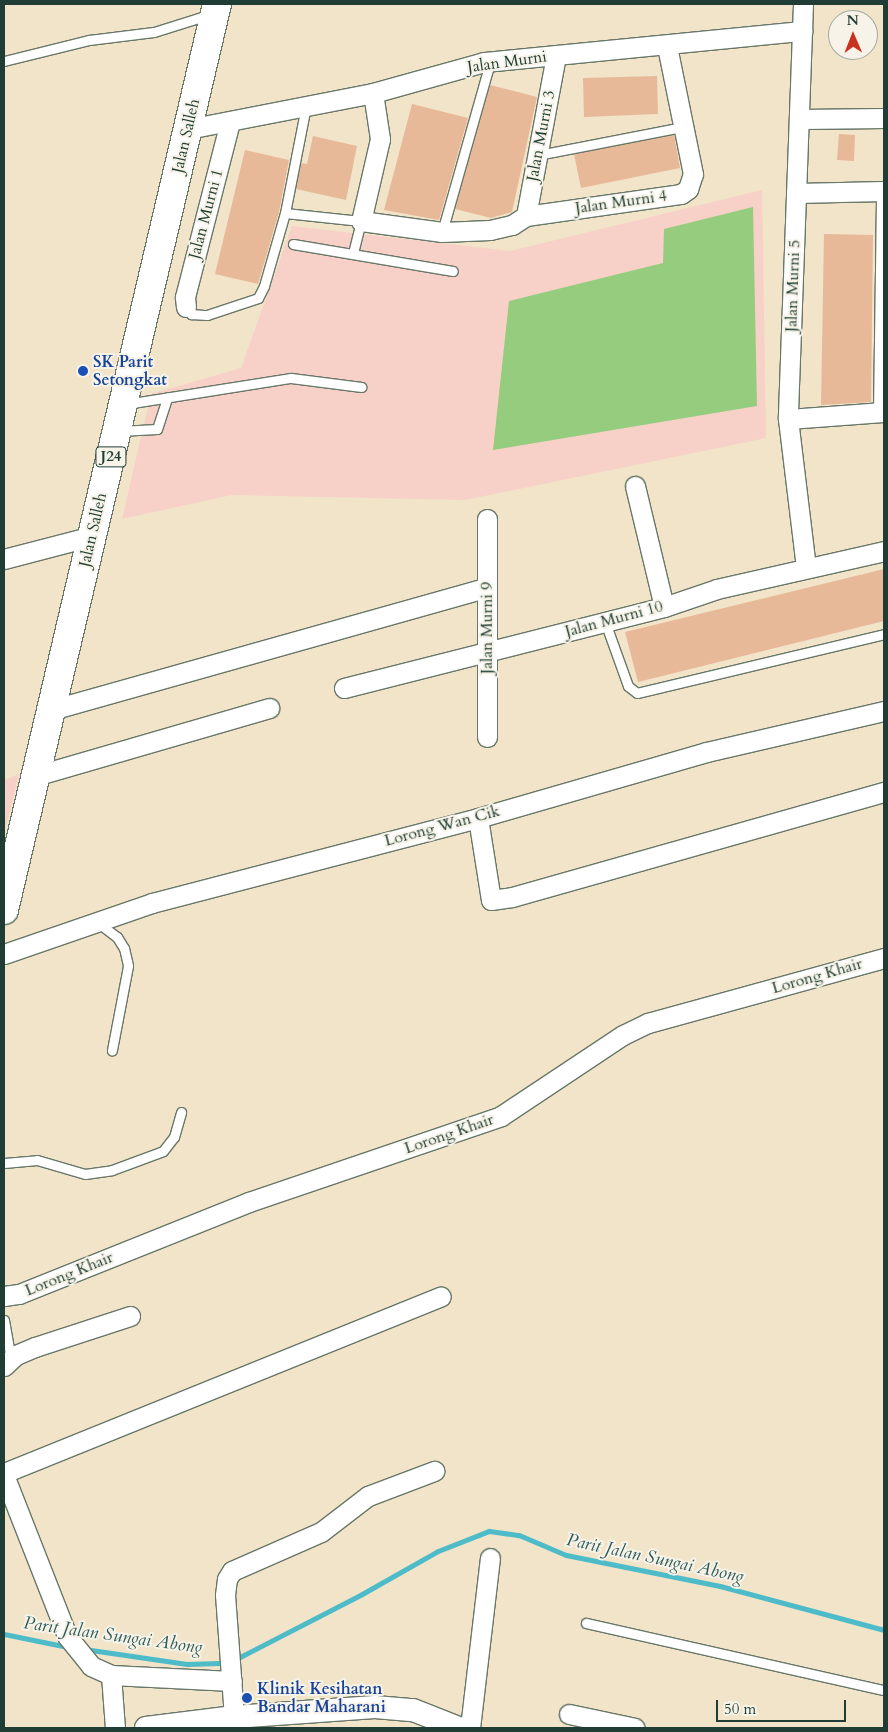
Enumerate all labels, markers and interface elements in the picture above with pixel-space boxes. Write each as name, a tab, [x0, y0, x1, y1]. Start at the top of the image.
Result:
north arrow	[828, 10, 878, 60]
text: N	[847, 11, 859, 30]
street label: Jalan Murni	[466, 47, 548, 77]
street label: Jalan Murni 3	[523, 89, 559, 183]
street label: Jalan Salleh	[168, 97, 204, 175]
street label: Jalan Murni 1	[185, 167, 227, 261]
street label: Jalan Murni 4	[574, 186, 668, 218]
street label: Jalan Murni 5	[782, 239, 804, 333]
place label: SK Parit Setongkat	[93, 352, 167, 390]
marker: SK Parit Setongkat	[77, 365, 89, 377]
road number: J24	[95, 444, 127, 470]
street label: Jalan Salleh	[75, 491, 111, 569]
street label: Jalan Murni 9	[477, 582, 497, 674]
street label: Jalan Murni 10	[563, 597, 665, 641]
street label: Lorong Wan Cik	[382, 801, 502, 851]
street label: Lorong Khair	[770, 954, 864, 998]
street label: Lorong Khair	[402, 1110, 496, 1158]
street label: Lorong Khair	[22, 1248, 116, 1300]
water label: Parit Jalan Sungai Abong	[564, 1530, 746, 1588]
water label: Parit Jalan Sungai Abong	[22, 1613, 204, 1659]
place label: Klinik Kesihatan Bandar Maharani	[257, 1679, 386, 1717]
scale bar	[718, 1690, 848, 1722]
marker: Klinik Kesihatan Bandar Maharani	[241, 1692, 253, 1704]
text: 50 m	[724, 1699, 756, 1719]

